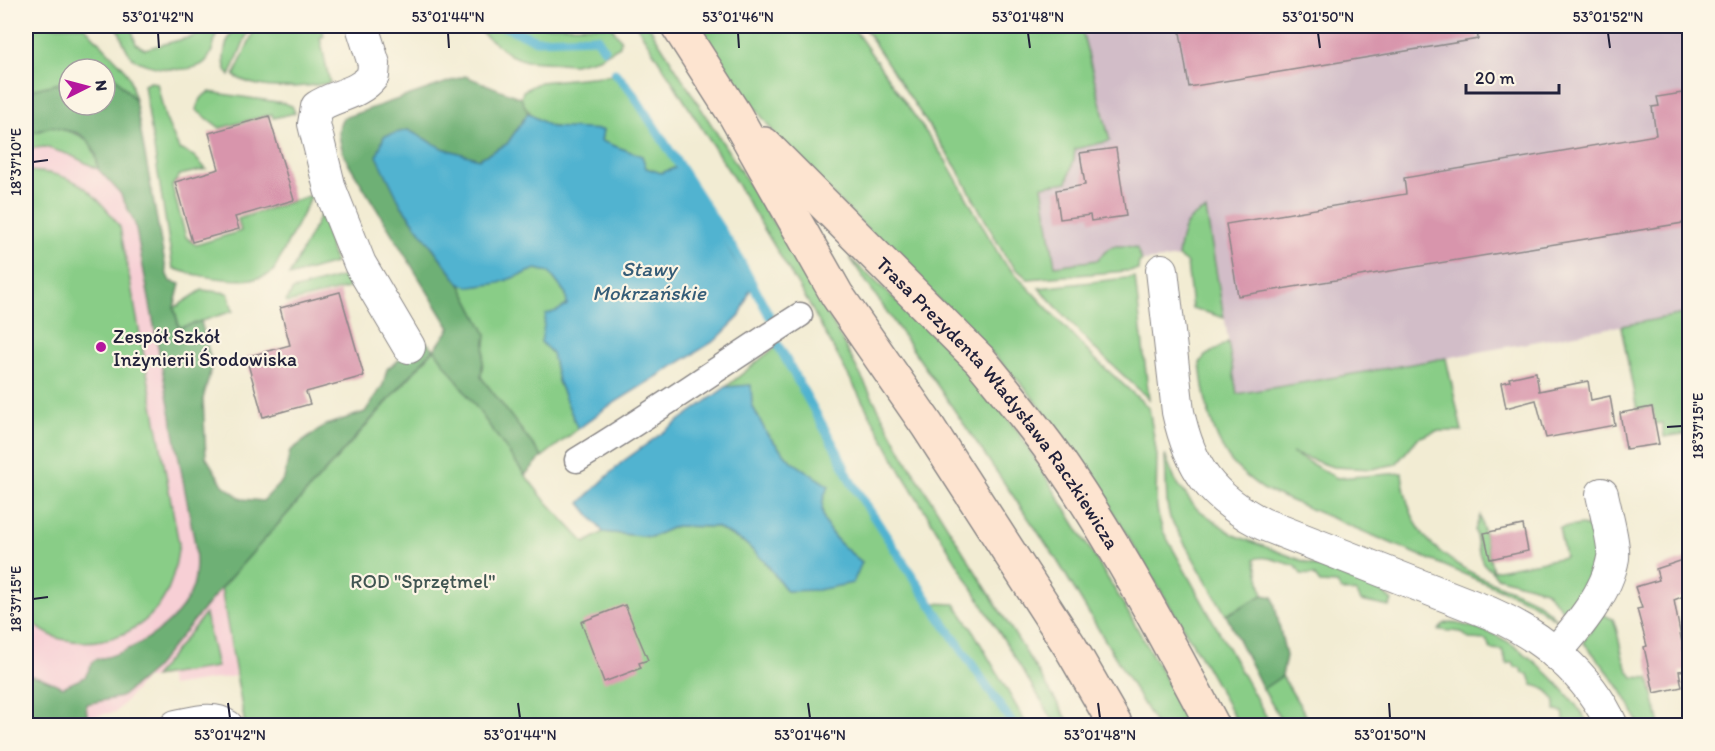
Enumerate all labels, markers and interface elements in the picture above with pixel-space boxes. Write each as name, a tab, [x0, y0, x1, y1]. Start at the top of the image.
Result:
text: 53°01'42"N	[122, 8, 194, 26]
text: 53°01'44"N	[411, 8, 485, 26]
text: 53°01'46"N	[702, 8, 774, 26]
text: 53°01'48"N	[992, 8, 1064, 26]
text: 53°01'50"N	[1282, 8, 1354, 26]
text: 53°01'52"N	[1573, 8, 1643, 26]
north arrow	[57, 57, 117, 117]
scale bar	[1466, 57, 1559, 95]
text: 20 m	[1475, 67, 1515, 89]
text: N	[91, 79, 111, 92]
text: 18°37'10"E	[7, 128, 25, 196]
street label: Trasa Prezydenta Władysława Raczkiewicza	[871, 251, 1125, 554]
water label: Stawy Mokrzańskie	[592, 256, 707, 305]
place label: Zespół Szkół Inżynierii Środowiska	[113, 324, 297, 371]
marker: Zespół Szkół Inżynierii Środowiska	[94, 340, 108, 354]
text: 18°37'15"E	[1689, 393, 1707, 459]
text: 18°37'15"E	[7, 566, 25, 632]
park label: ROD "Sprzętmel"	[350, 569, 496, 593]
text: 53°01'42"N	[194, 726, 266, 744]
text: 53°01'44"N	[483, 726, 557, 744]
text: 53°01'46"N	[774, 726, 846, 744]
text: 53°01'48"N	[1064, 726, 1136, 744]
text: 53°01'50"N	[1354, 726, 1426, 744]

